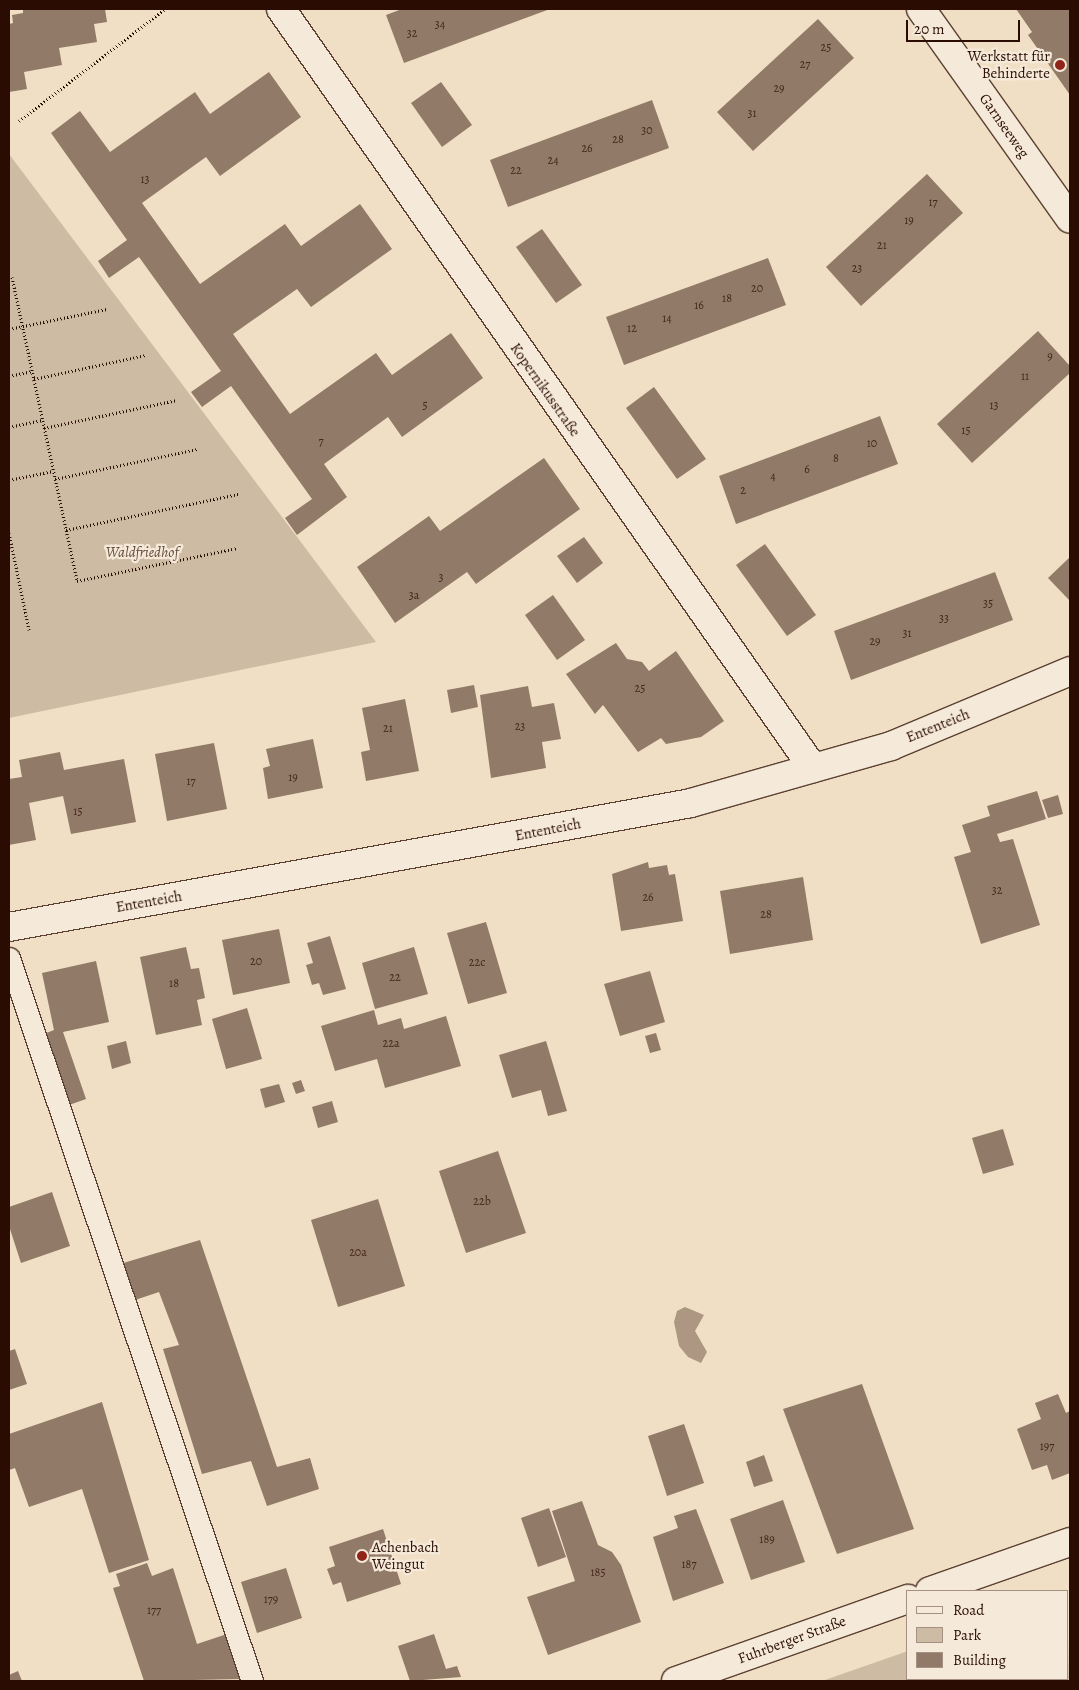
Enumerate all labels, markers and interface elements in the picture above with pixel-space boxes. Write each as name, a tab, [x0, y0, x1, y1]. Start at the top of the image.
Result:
scale bar	[909, 10, 1023, 42]
house number: 34	[435, 18, 445, 32]
text: 20 m	[914, 19, 945, 39]
house number: 32	[407, 27, 417, 41]
house number: 25	[821, 41, 831, 55]
place label: Werkstatt für Behinderte	[968, 47, 1050, 82]
house number: 27	[800, 58, 810, 72]
marker: Werkstatt für Behinderte	[1054, 59, 1066, 71]
house number: 29	[773, 82, 785, 96]
street label: Garnseeweg	[975, 90, 1033, 162]
house number: 31	[747, 107, 757, 121]
house number: 30	[641, 124, 653, 138]
house number: 28	[612, 133, 624, 147]
house number: 26	[581, 142, 593, 156]
house number: 24	[547, 154, 559, 168]
house number: 22	[510, 164, 522, 178]
house number: 13	[140, 173, 150, 187]
house number: 17	[928, 196, 938, 210]
house number: 19	[904, 214, 914, 228]
house number: 21	[877, 239, 887, 253]
house number: 23	[852, 262, 862, 276]
house number: 20	[751, 282, 763, 296]
house number: 18	[722, 292, 732, 306]
house number: 16	[694, 299, 704, 313]
house number: 14	[662, 312, 672, 326]
house number: 12	[627, 322, 637, 336]
street label: Kopernikusstraße	[506, 340, 584, 440]
house number: 9	[1047, 350, 1053, 364]
house number: 11	[1021, 370, 1029, 384]
house number: 5	[422, 399, 428, 413]
house number: 13	[989, 399, 999, 413]
house number: 15	[961, 424, 971, 438]
house number: 7	[318, 435, 324, 449]
house number: 10	[867, 437, 877, 451]
house number: 8	[833, 452, 839, 466]
house number: 6	[804, 463, 810, 477]
house number: 4	[770, 470, 776, 484]
house number: 2	[740, 484, 746, 498]
park label: Waldfriedhof	[106, 544, 178, 562]
house number: 3	[439, 571, 443, 585]
house number: 3a	[409, 589, 419, 603]
house number: 35	[983, 597, 993, 611]
house number: 33	[939, 612, 949, 626]
house number: 31	[902, 627, 912, 641]
house number: 29	[869, 635, 881, 649]
house number: 25	[635, 682, 645, 696]
street label: Ententeich	[904, 705, 972, 747]
house number: 23	[515, 720, 525, 734]
house number: 21	[383, 722, 393, 736]
house number: 19	[288, 771, 298, 785]
house number: 17	[186, 775, 196, 789]
house number: 15	[73, 805, 83, 819]
street label: Ententeich	[513, 815, 583, 845]
house number: 32	[992, 884, 1002, 898]
street label: Ententeich	[115, 887, 183, 917]
house number: 26	[642, 891, 654, 905]
house number: 28	[760, 908, 772, 922]
house number: 20	[250, 955, 262, 969]
house number: 22c	[469, 956, 485, 970]
house number: 22	[389, 971, 401, 985]
house number: 18	[169, 977, 179, 991]
house number: 22a	[383, 1037, 399, 1051]
house number: 22b	[473, 1195, 491, 1209]
house number: 20a	[349, 1246, 367, 1260]
house number: 197	[1040, 1440, 1054, 1454]
house number: 189	[759, 1533, 775, 1547]
place label: Achenbach Weingut	[372, 1538, 439, 1573]
marker: Achenbach Weingut	[356, 1550, 368, 1562]
house number: 187	[682, 1558, 696, 1572]
house number: 185	[590, 1566, 606, 1580]
legend	[906, 1590, 1069, 1680]
house number: 179	[264, 1593, 278, 1607]
text: Road	[953, 1600, 984, 1620]
house number: 177	[147, 1604, 161, 1618]
street label: Fuhrberger Straße	[736, 1612, 848, 1668]
text: Park	[953, 1625, 981, 1645]
text: Building	[953, 1650, 1006, 1670]

